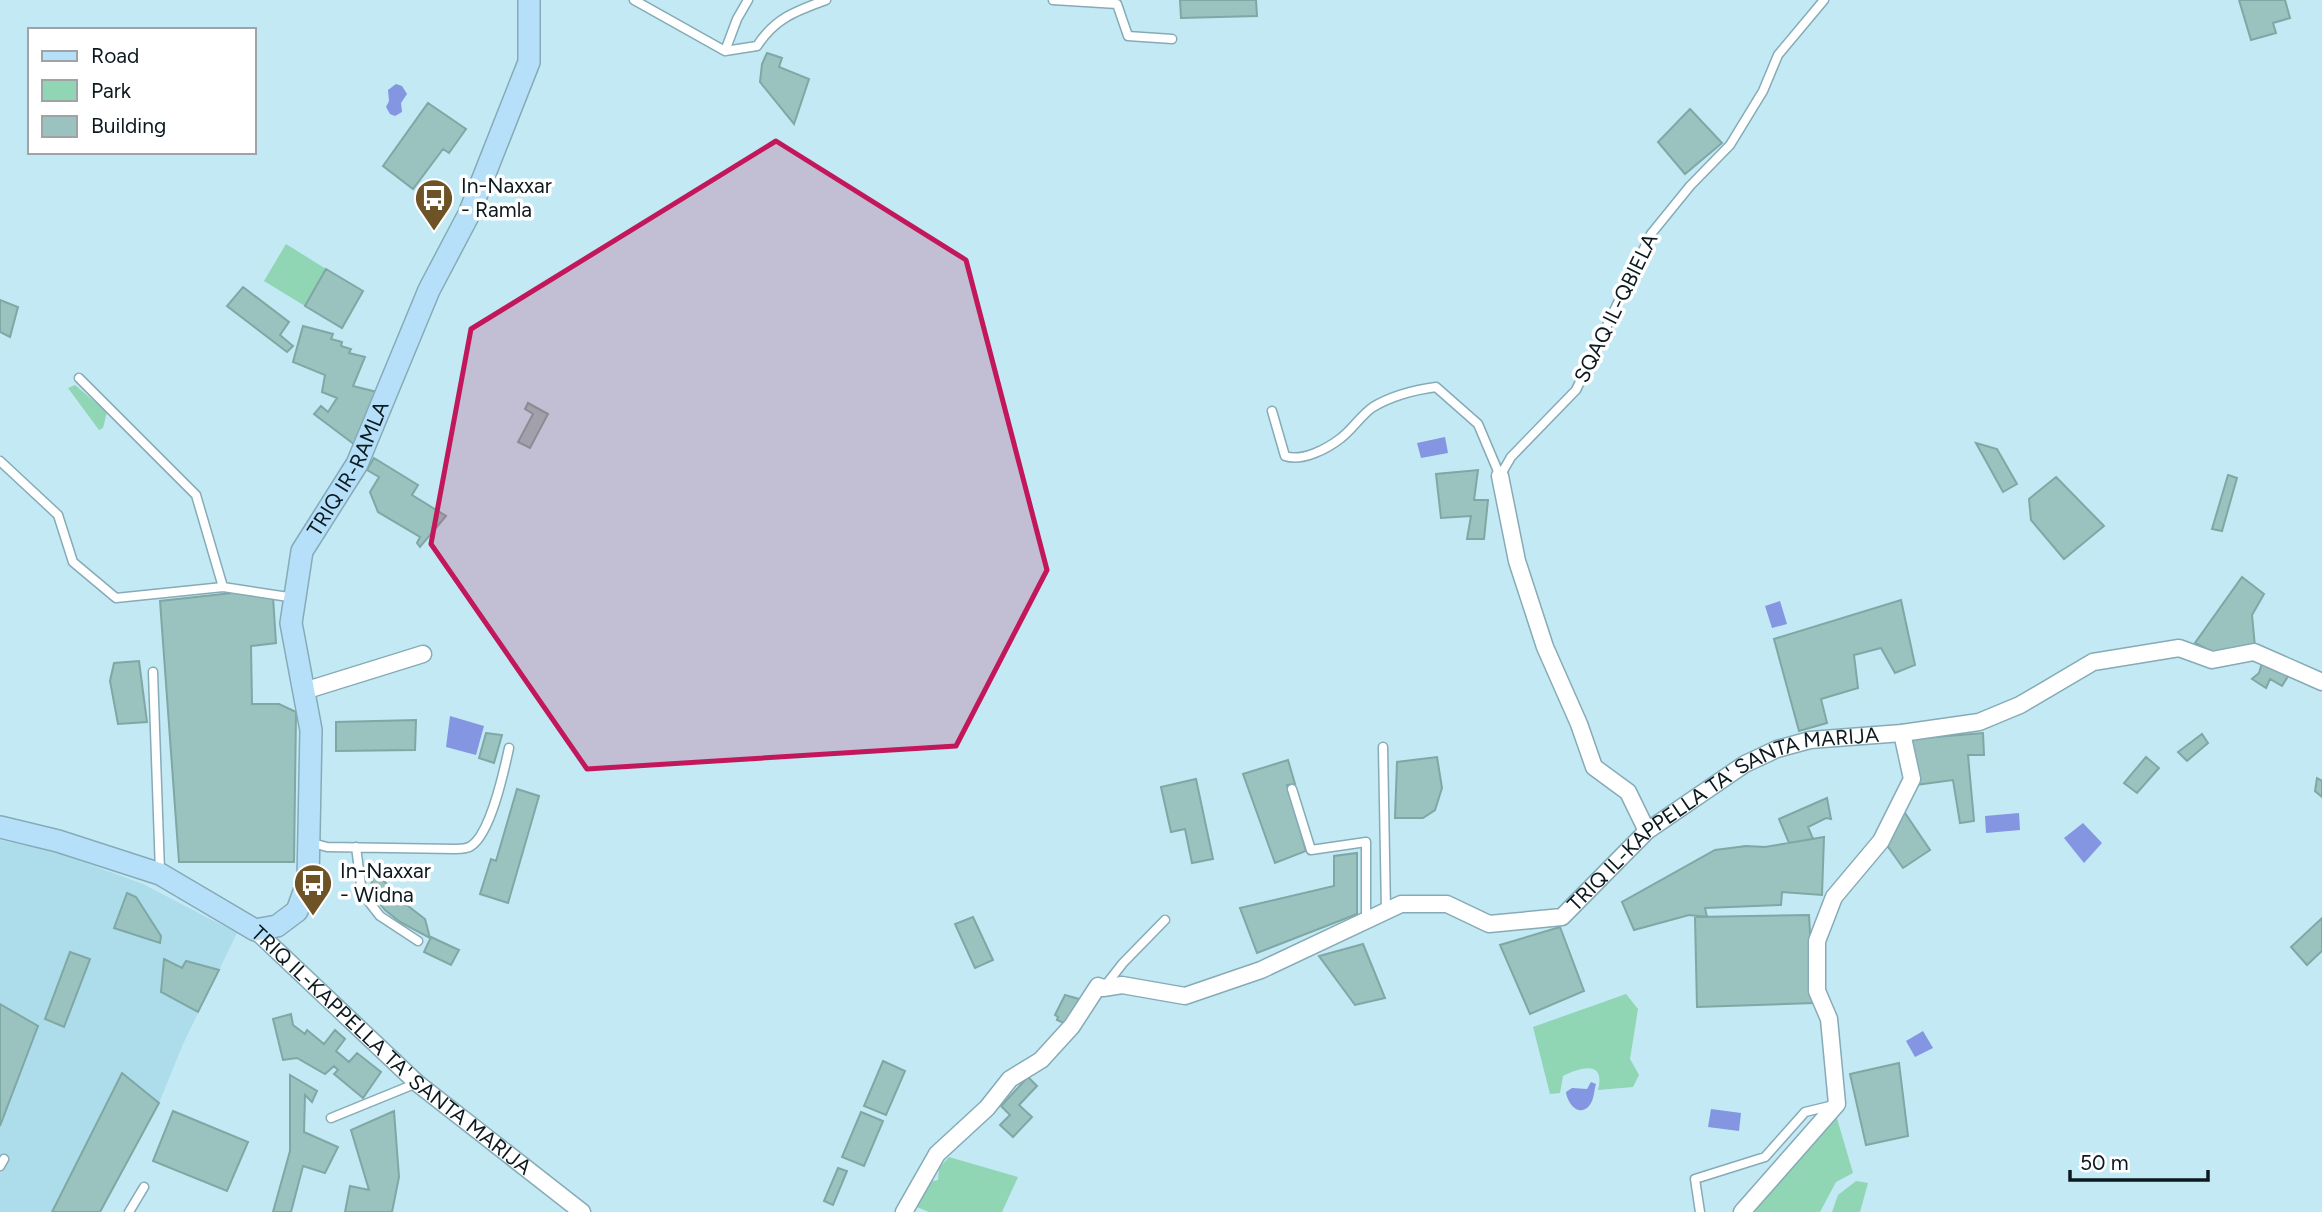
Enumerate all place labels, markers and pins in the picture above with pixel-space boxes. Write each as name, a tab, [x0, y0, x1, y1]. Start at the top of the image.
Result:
place label: In-Naxxar - Ramla	[461, 173, 552, 222]
bus stop icon: In-Naxxar - Ramla	[413, 177, 455, 232]
place label: In-Naxxar - Widna	[340, 858, 431, 907]
bus stop icon: In-Naxxar - Widna	[292, 862, 334, 917]

